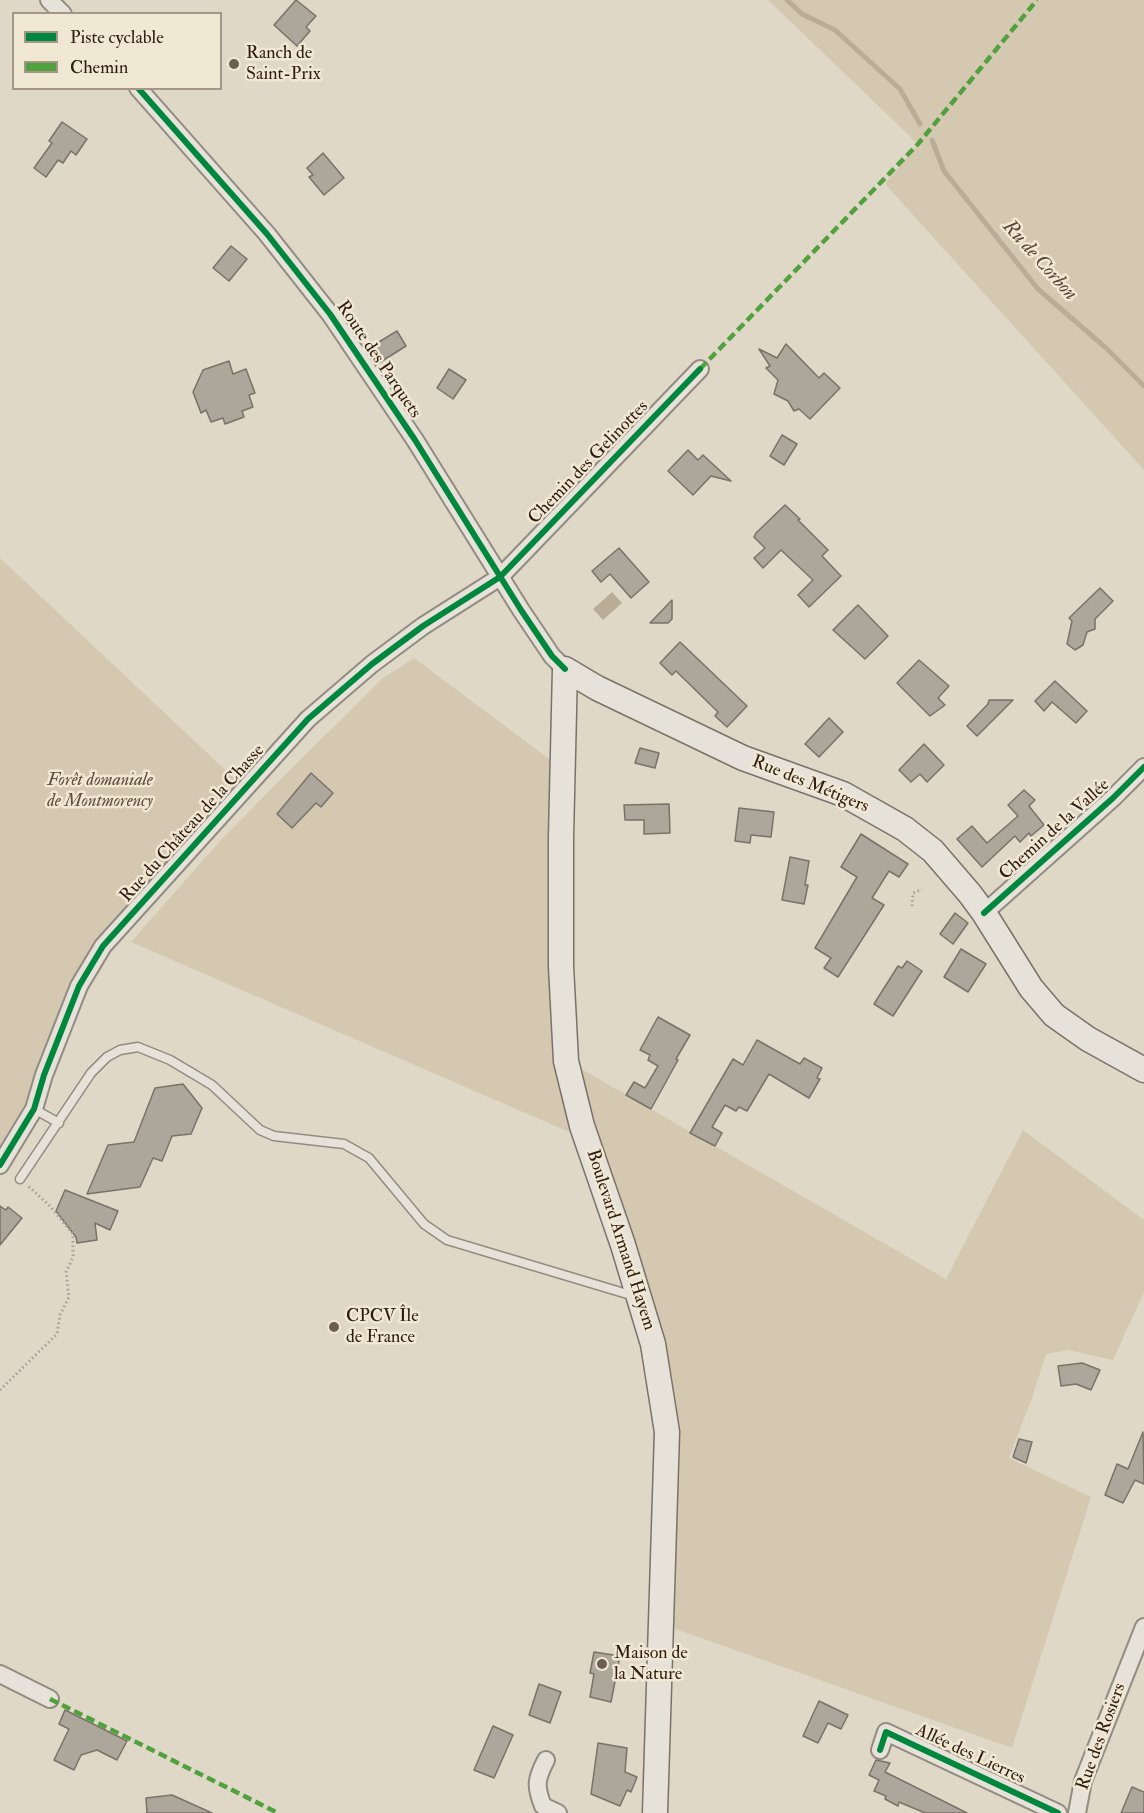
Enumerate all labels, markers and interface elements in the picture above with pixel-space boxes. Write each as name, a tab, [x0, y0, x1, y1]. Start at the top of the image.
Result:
legend	[12, 12, 222, 90]
text: Piste cyclable	[70, 26, 164, 49]
place label: Ranch de Saint-Prix	[246, 43, 321, 86]
text: Chemin	[70, 56, 128, 79]
marker: Ranch de Saint-Prix	[227, 57, 241, 71]
water label: Ru de Corbon	[997, 216, 1081, 306]
street label: Route des Parquets	[331, 297, 425, 423]
street label: Chemin des Gelinottes	[524, 397, 654, 529]
street label: Rue du Château de la Chasse	[116, 741, 270, 907]
street label: Rue des Métigers	[748, 752, 872, 818]
park label: Forêt domaniale de Montmorency	[47, 770, 153, 812]
street label: Chemin de la Vallée	[995, 775, 1115, 885]
street label: Boulevard Armand Hayem	[581, 1147, 659, 1333]
place label: CPCV Île de France	[346, 1306, 419, 1348]
marker: CPCV Île de France	[327, 1320, 341, 1334]
place label: Maison de la Nature	[614, 1643, 688, 1686]
marker: Maison de la Nature	[595, 1657, 609, 1671]
street label: Rue des Rosiers	[1073, 1681, 1131, 1793]
street label: Allée des Lierres	[912, 1720, 1028, 1790]

